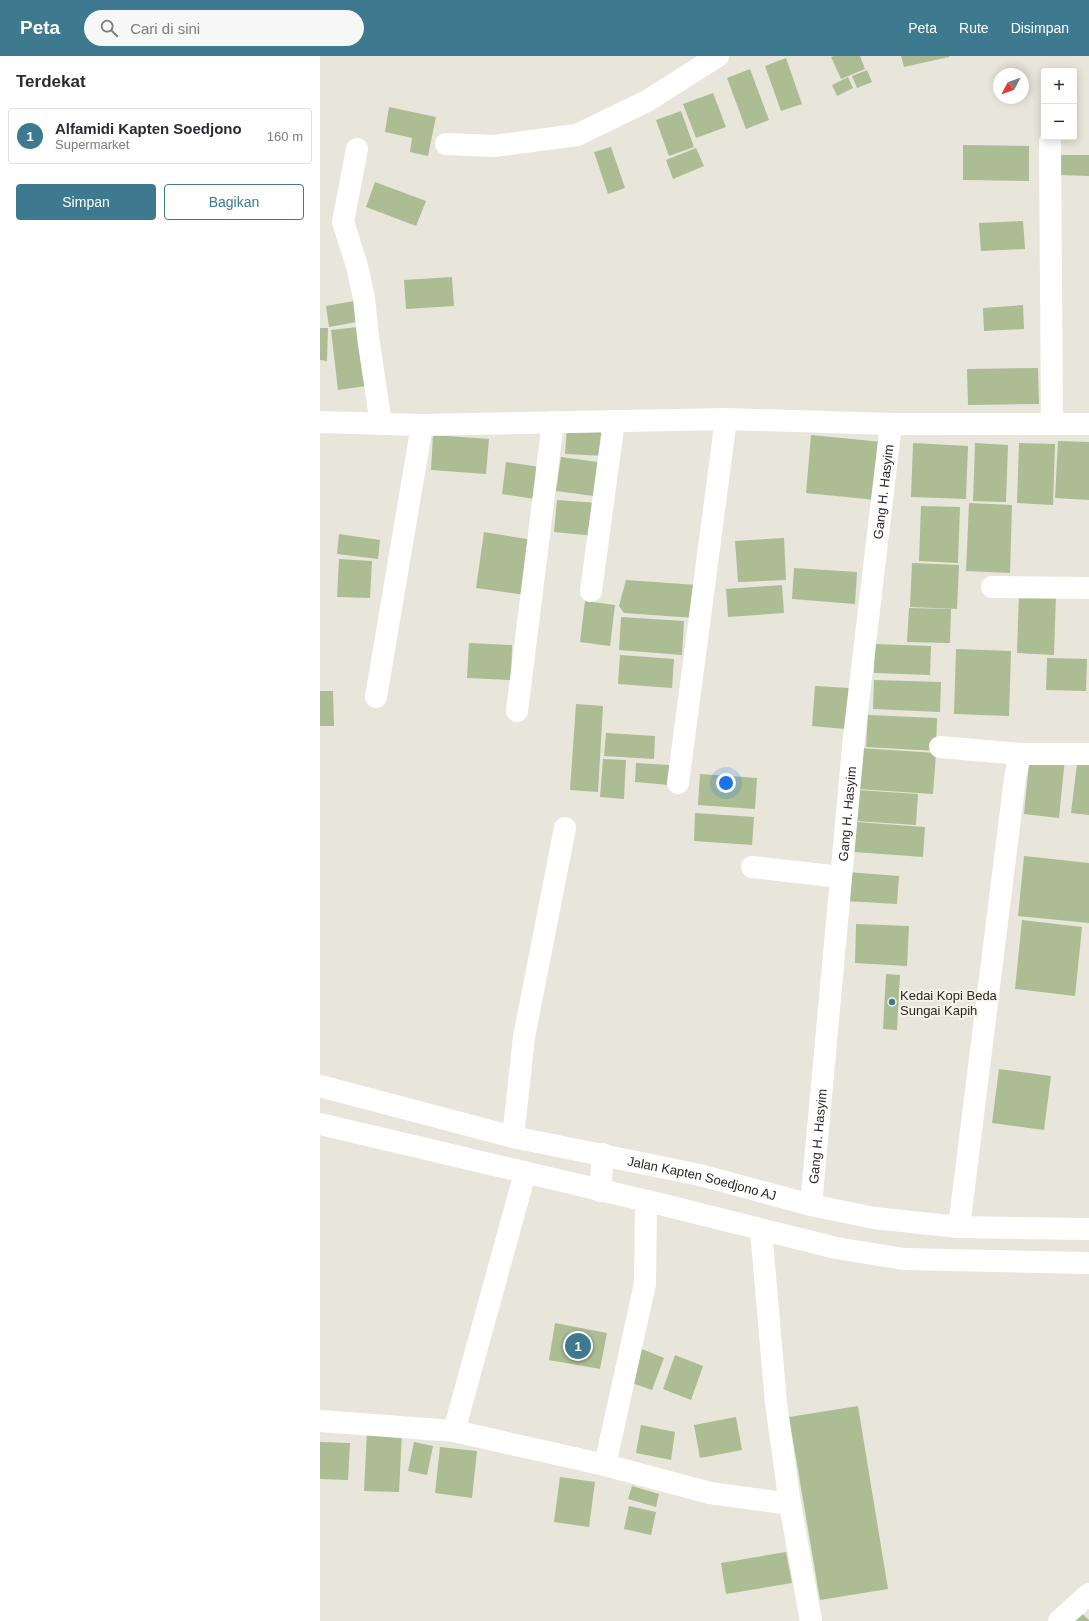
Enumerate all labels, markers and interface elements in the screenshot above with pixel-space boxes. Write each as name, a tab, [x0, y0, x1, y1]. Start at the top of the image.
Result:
search box	[84, 10, 364, 46]
text: Peta	[20, 17, 60, 38]
icon: search	[98, 17, 120, 39]
text: Cari di sini	[130, 20, 200, 37]
text: Peta	[908, 20, 937, 36]
text: Rute	[959, 20, 989, 36]
text: Disimpan	[1011, 20, 1069, 36]
north arrow	[993, 68, 1029, 104]
map controls	[1041, 68, 1077, 140]
button: +	[1041, 68, 1077, 104]
text: Terdekat	[16, 72, 86, 91]
button: −	[1041, 104, 1077, 140]
text: Alfamidi Kapten Soedjono	[55, 120, 242, 137]
text: 1	[26, 129, 34, 144]
text: 160 m	[267, 129, 303, 144]
text: Supermarket	[55, 137, 129, 152]
button: Simpan	[16, 184, 156, 220]
button: Bagikan	[164, 184, 304, 220]
street label: Gang H. Hasyim	[870, 443, 897, 540]
street label: Gang H. Hasyim	[836, 765, 859, 862]
your location	[716, 773, 736, 793]
place label: Kedai Kopi Beda Sungai Kapih	[900, 988, 998, 1018]
marker: Kedai Kopi Beda Sungai Kapih	[887, 997, 897, 1007]
street label: Gang H. Hasyim	[806, 1088, 830, 1185]
street label: Jalan Kapten Soedjono AJ	[626, 1153, 778, 1203]
pin: 1	[565, 1331, 591, 1361]

